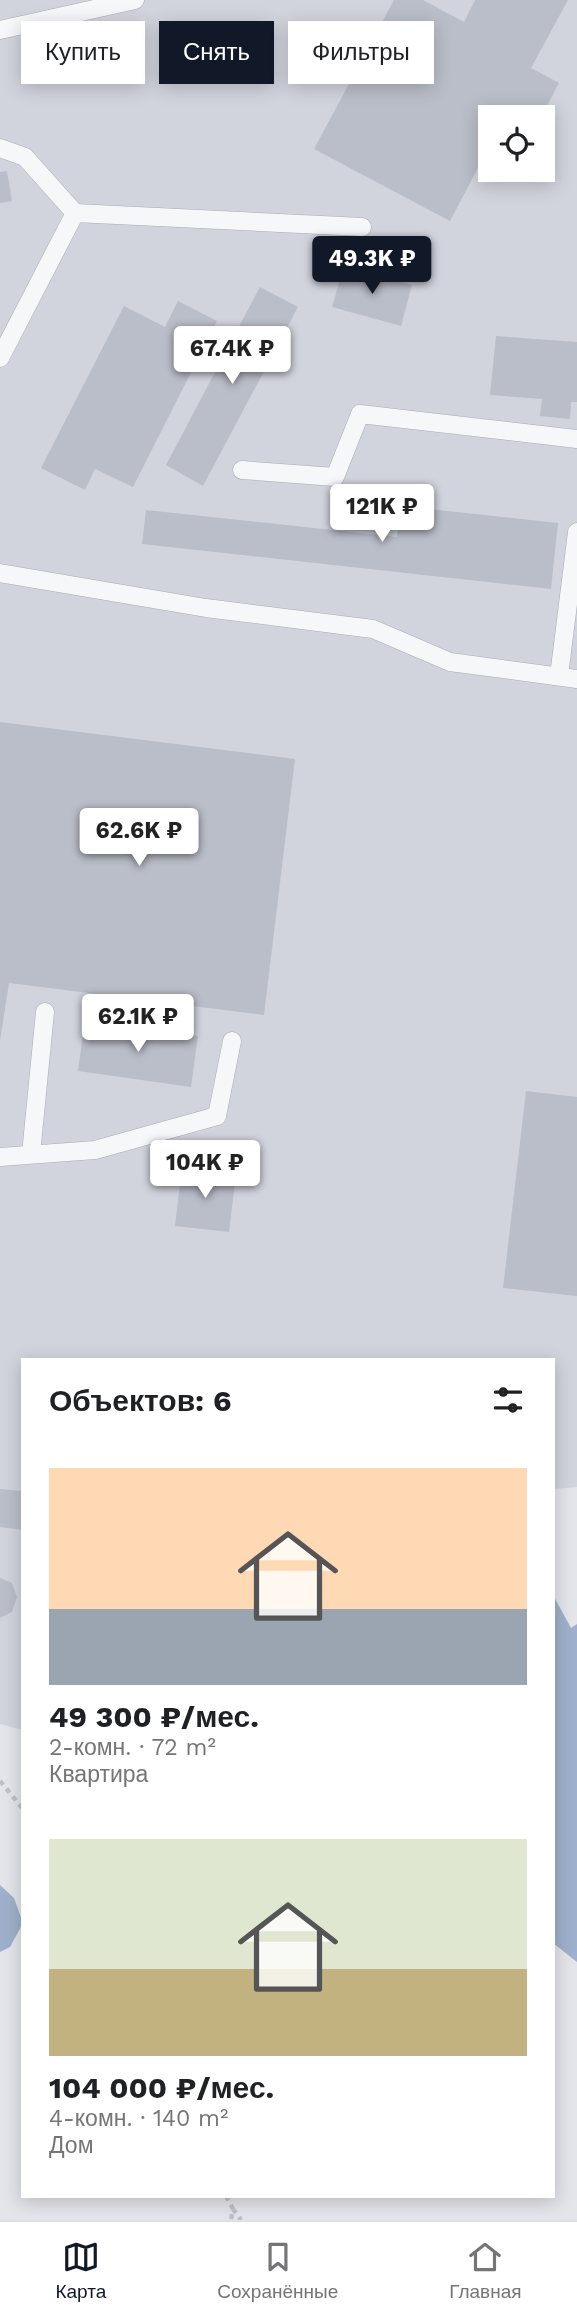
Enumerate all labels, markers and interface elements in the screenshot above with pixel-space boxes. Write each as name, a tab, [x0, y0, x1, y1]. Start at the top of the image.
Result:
chip: Купить	[21, 21, 145, 84]
chip: Снять	[159, 21, 274, 84]
chip: Фильтры	[288, 21, 434, 84]
map controls	[478, 105, 555, 182]
button: locate	[478, 105, 555, 182]
pin: 49.3K ₽	[307, 236, 437, 296]
text: 49.3K ₽	[328, 245, 416, 272]
pin: 67.4K ₽	[167, 326, 297, 386]
text: 67.4K ₽	[190, 335, 274, 362]
pin: 121K ₽	[325, 484, 439, 544]
text: 121K ₽	[346, 493, 418, 520]
pin: 62.6K ₽	[74, 808, 204, 868]
text: 62.6K ₽	[96, 817, 182, 844]
pin: 62.1K ₽	[73, 995, 203, 1054]
text: 62.1K ₽	[98, 1003, 178, 1030]
pin: 104K ₽	[148, 1140, 262, 1200]
text: 104K ₽	[166, 1149, 244, 1176]
icon: filters	[489, 1381, 527, 1419]
text: Объектов: 6	[49, 1383, 232, 1418]
icon: home	[225, 1513, 351, 1639]
text: 49 300 ₽/мес.	[49, 1699, 259, 1734]
text: 2-комн. · 72 m²	[49, 1734, 216, 1761]
text: Квартира	[49, 1761, 148, 1788]
icon: home	[225, 1884, 351, 2010]
text: 104 000 ₽/мес.	[49, 2070, 274, 2105]
text: 4-комн. · 140 m²	[49, 2105, 228, 2132]
text: Дом	[49, 2132, 93, 2159]
tab: Карта	[55, 2238, 106, 2303]
tab: Сохранённые	[217, 2238, 338, 2303]
tab: Главная	[449, 2238, 522, 2303]

